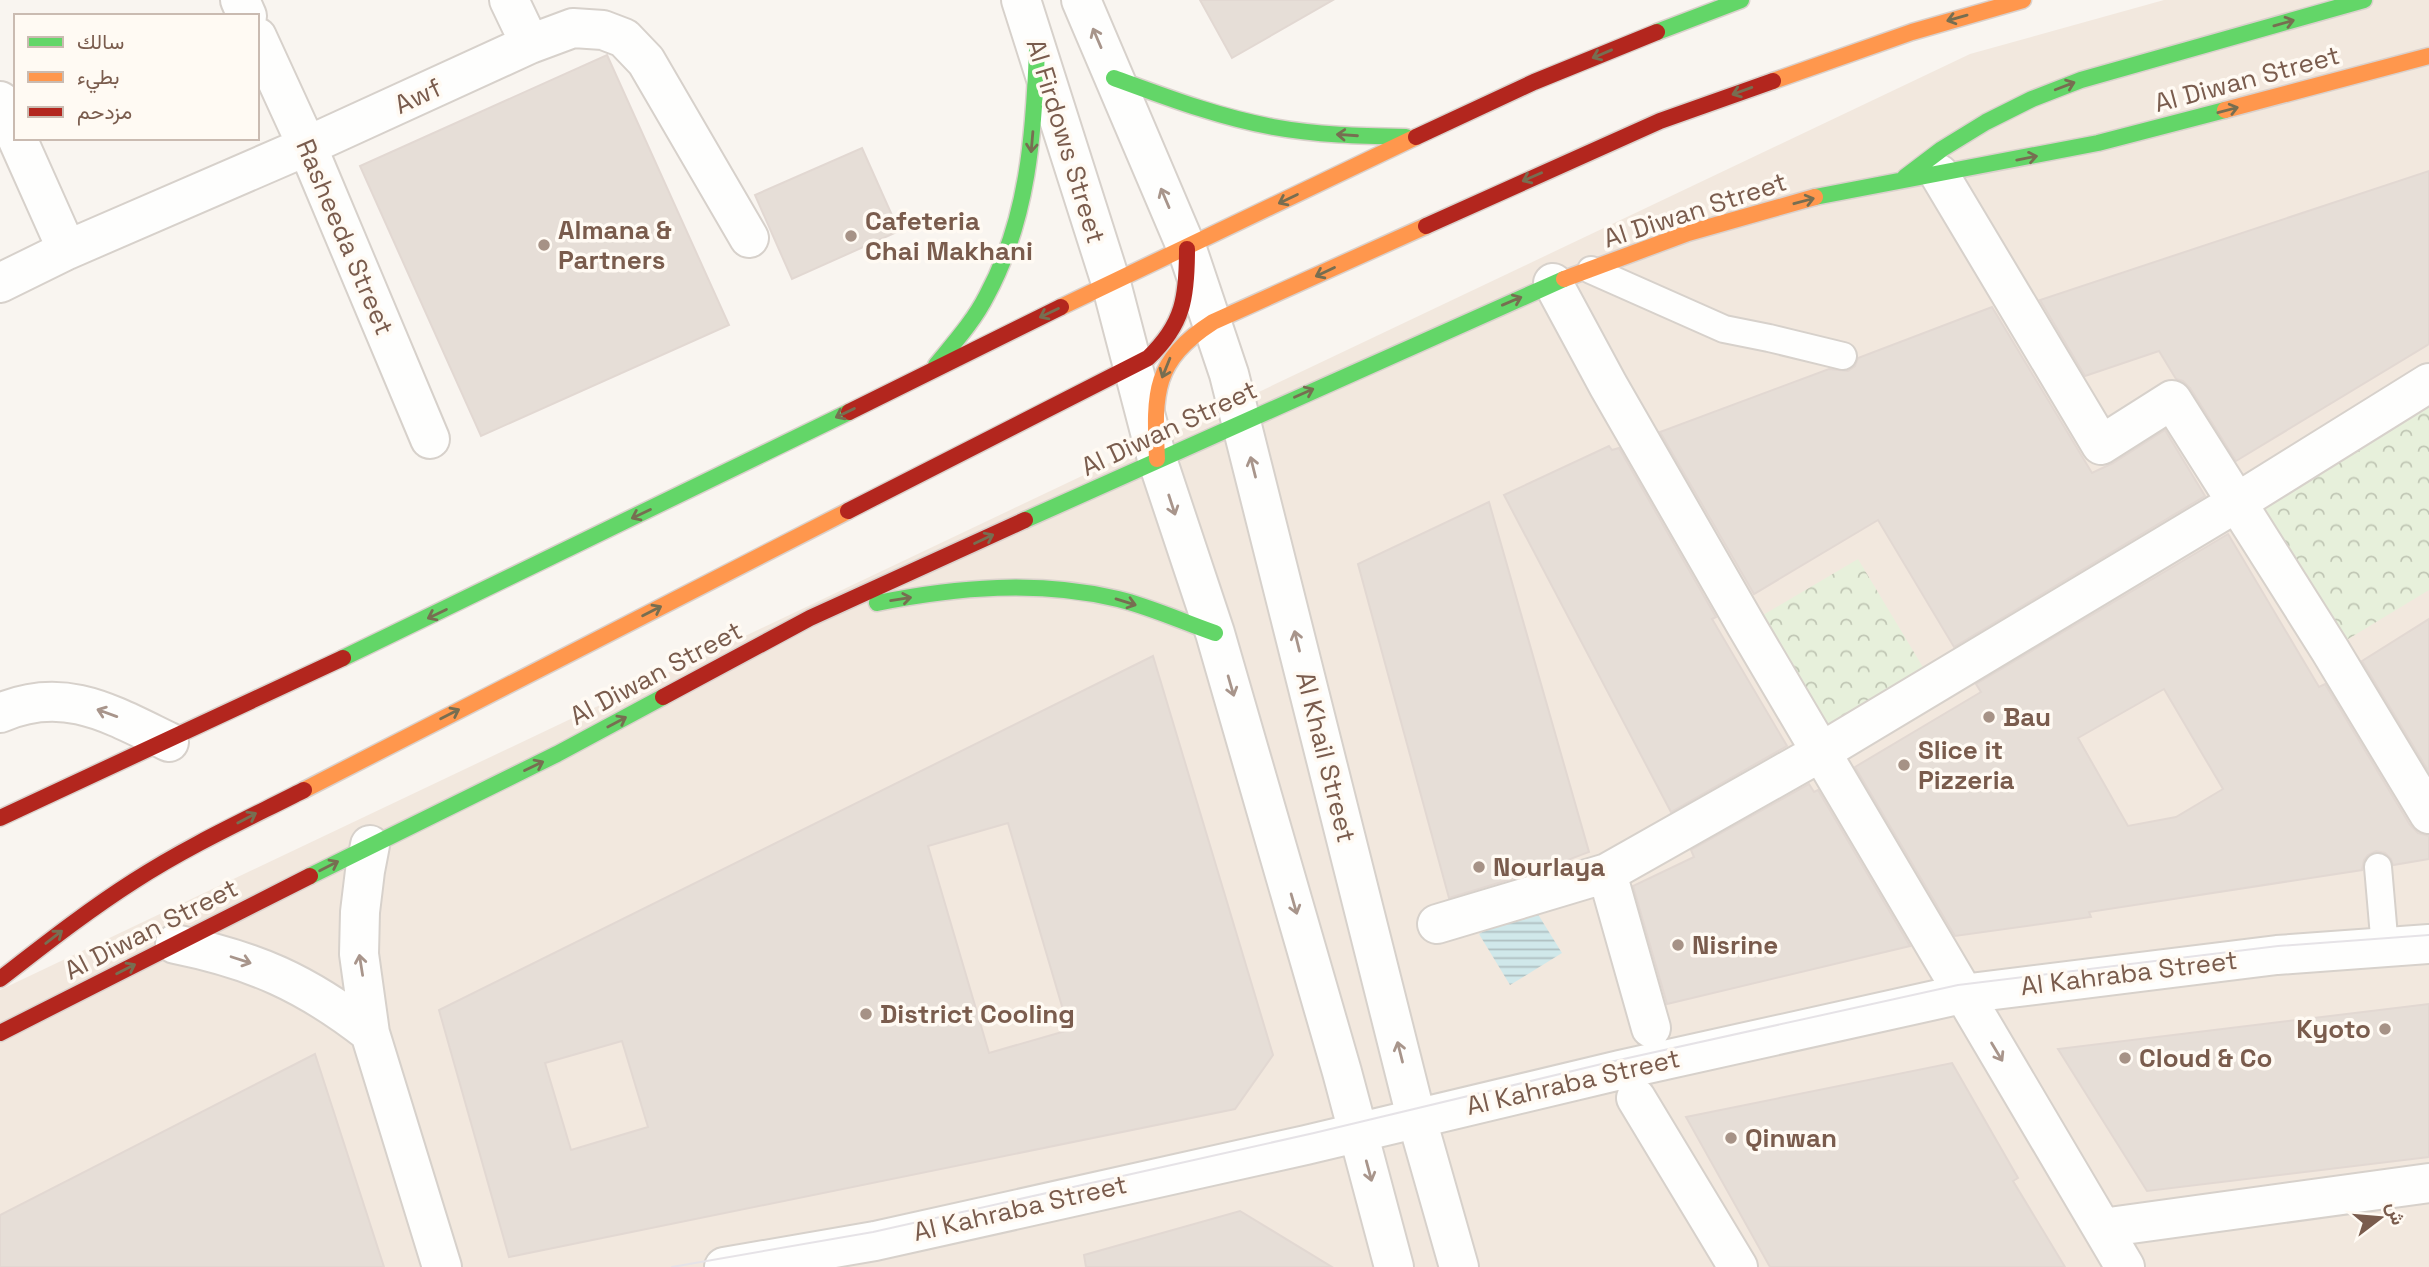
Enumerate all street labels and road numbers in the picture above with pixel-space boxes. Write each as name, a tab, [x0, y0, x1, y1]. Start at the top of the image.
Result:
street label: Al Firdows Street	[1019, 35, 1113, 247]
street label: Al Diwan Street	[2151, 38, 2343, 120]
street label: Awf	[389, 70, 447, 122]
street label: Rasheeda Street	[288, 134, 402, 340]
street label: Al Diwan Street	[1599, 164, 1791, 256]
street label: Al Diwan Street	[1075, 372, 1263, 484]
street label: Al Diwan Street	[564, 613, 748, 733]
street label: Al Khail Street	[1288, 668, 1364, 846]
street label: Al Diwan Street	[58, 871, 244, 987]
street label: Al Kahraba Street	[2019, 943, 2239, 1003]
street label: Al Kahraba Street	[1463, 1041, 1683, 1123]
street label: Al Kahraba Street	[910, 1167, 1130, 1249]

